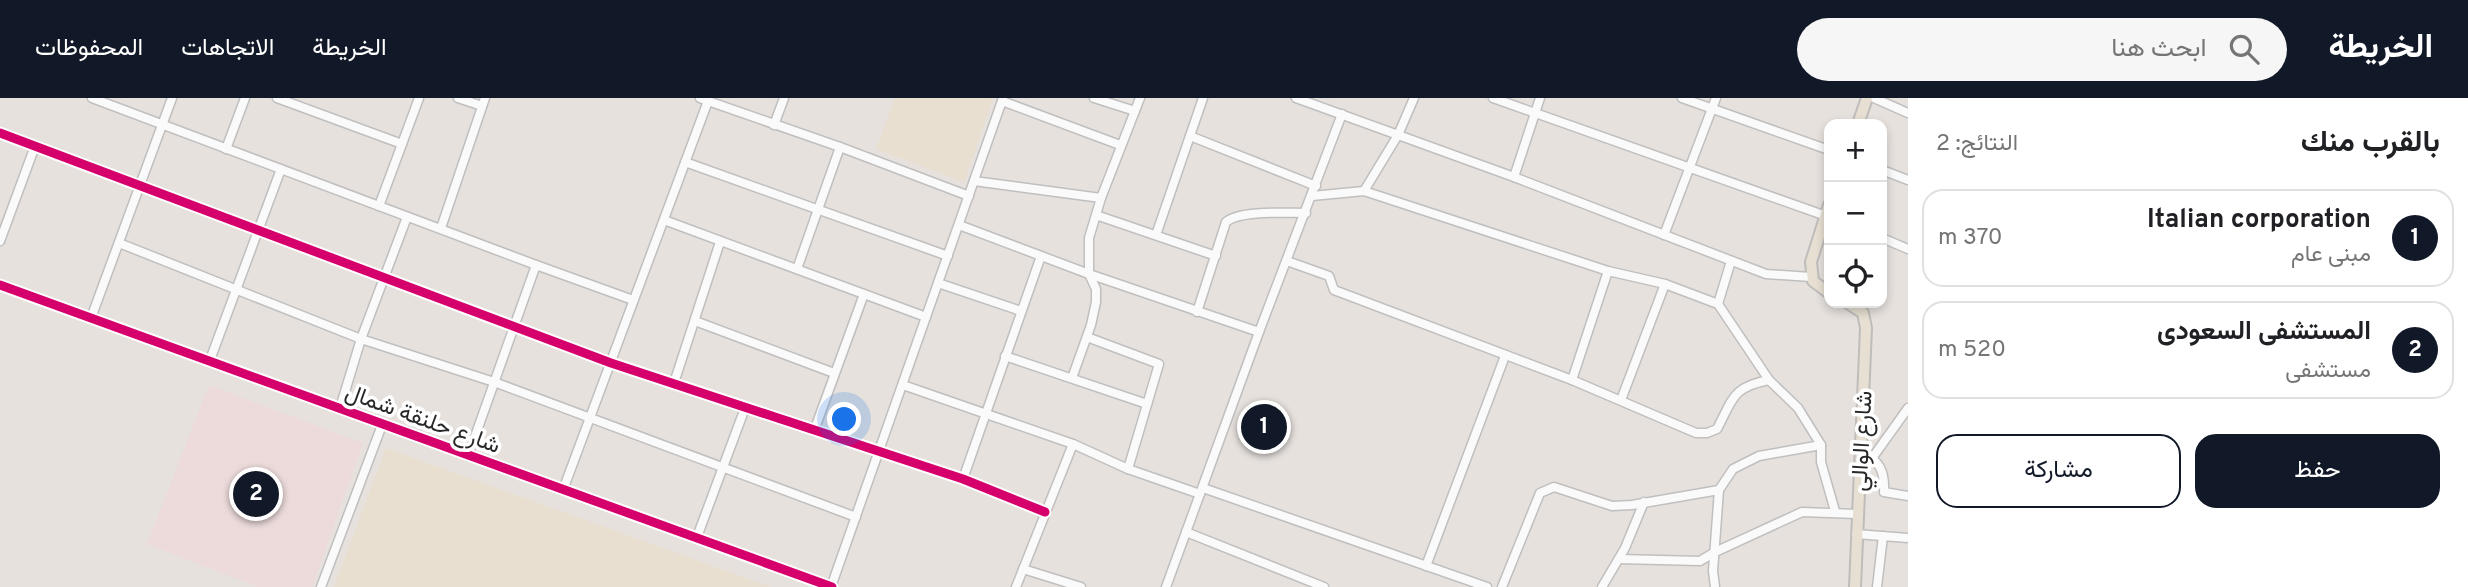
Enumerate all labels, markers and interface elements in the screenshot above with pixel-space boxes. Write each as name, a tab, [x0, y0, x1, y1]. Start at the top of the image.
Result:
search box	[1797, 18, 2287, 81]
text: الخريطة	[2329, 28, 2433, 70]
icon: search	[2225, 30, 2263, 68]
text: ابحث هنا	[2111, 33, 2207, 66]
text: المحفوظات	[35, 34, 143, 64]
text: الاتجاهات	[181, 34, 274, 64]
text: الخريطة	[312, 34, 387, 64]
map controls	[1824, 119, 1887, 308]
button: +	[1824, 119, 1887, 182]
text: بالقرب منك	[2301, 125, 2440, 162]
text: النتائج: 2	[1936, 130, 2018, 159]
button: −	[1824, 182, 1887, 245]
text: Italian corporation	[2147, 204, 2371, 237]
text: 370 m	[1938, 224, 2003, 253]
text: 1	[2410, 224, 2420, 253]
text: مبنى عام	[2291, 241, 2371, 270]
button: locate	[1824, 245, 1887, 308]
text: المستشفى السعودى	[2157, 316, 2371, 349]
text: 520 m	[1938, 336, 2006, 365]
text: 2	[2408, 336, 2422, 365]
text: مستشفى	[2285, 357, 2371, 386]
street label: شارع حلنقة شمال	[341, 379, 504, 462]
street label: شارع الوالي	[1846, 390, 1883, 492]
pin: 1	[1241, 401, 1287, 453]
your location	[827, 402, 861, 436]
button: مشاركة	[1936, 434, 2181, 508]
button: حفظ	[2195, 434, 2440, 508]
pin: 2	[233, 468, 279, 520]

